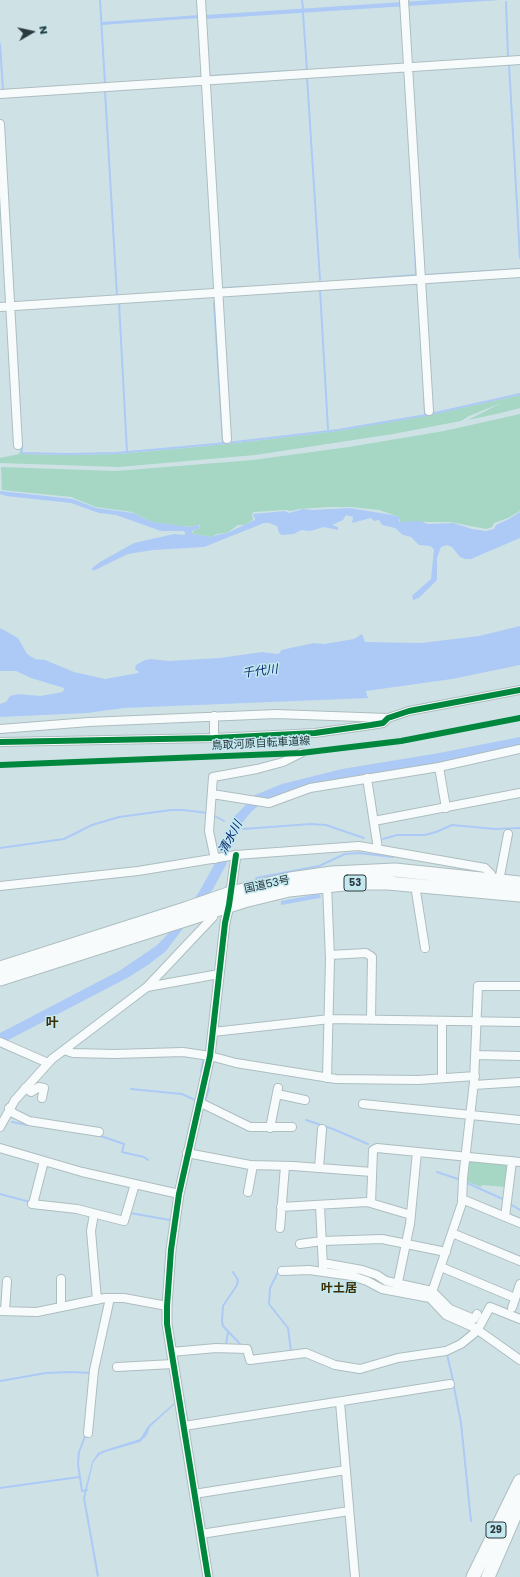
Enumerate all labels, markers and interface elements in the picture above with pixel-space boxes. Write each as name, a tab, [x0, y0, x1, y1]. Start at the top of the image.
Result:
north arrow	[12, 12, 52, 52]
text: N	[35, 25, 52, 35]
water label: 千代川	[241, 663, 279, 681]
street label: 鳥取河原自転車道線	[211, 735, 311, 753]
water label: 清水川	[216, 819, 246, 857]
street label: 国道53号	[243, 874, 291, 896]
road number: 53	[344, 875, 366, 891]
district label: 叶	[46, 1016, 58, 1032]
district label: 叶土居	[321, 1282, 357, 1296]
road number: 29	[486, 1522, 506, 1538]

